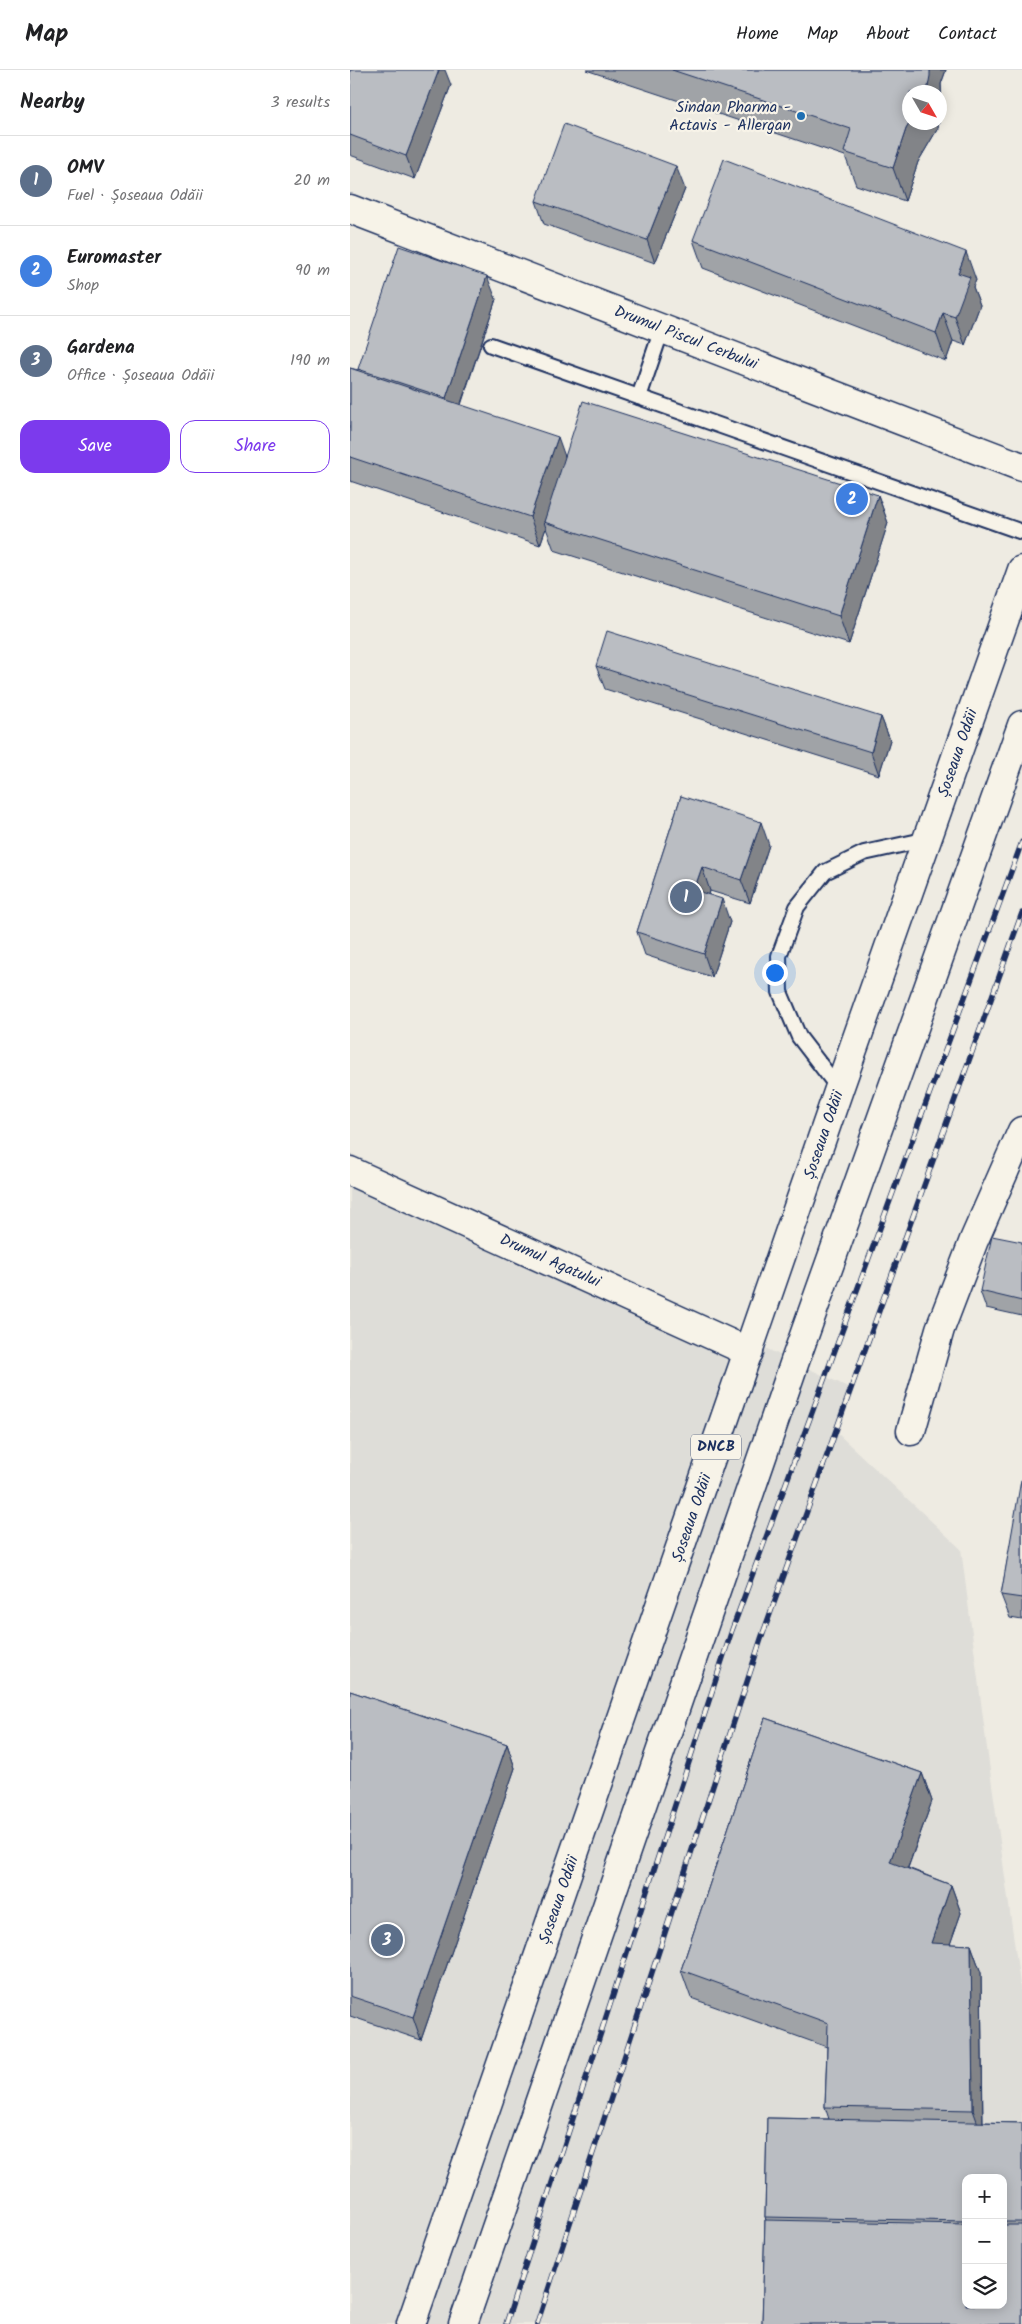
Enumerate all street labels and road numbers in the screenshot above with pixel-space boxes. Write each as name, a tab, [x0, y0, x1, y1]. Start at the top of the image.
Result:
street label: Drumul Piscul Cerbului	[610, 299, 763, 377]
street label: Șoseaua Odăii	[931, 704, 985, 801]
street label: Șoseaua Odăii	[797, 1086, 851, 1183]
street label: Drumul Agatului	[495, 1228, 606, 1295]
road number: DNCB	[691, 1434, 741, 1460]
street label: Șoseaua Odăii	[665, 1469, 719, 1566]
street label: Șoseaua Odăii	[532, 1851, 586, 1948]

